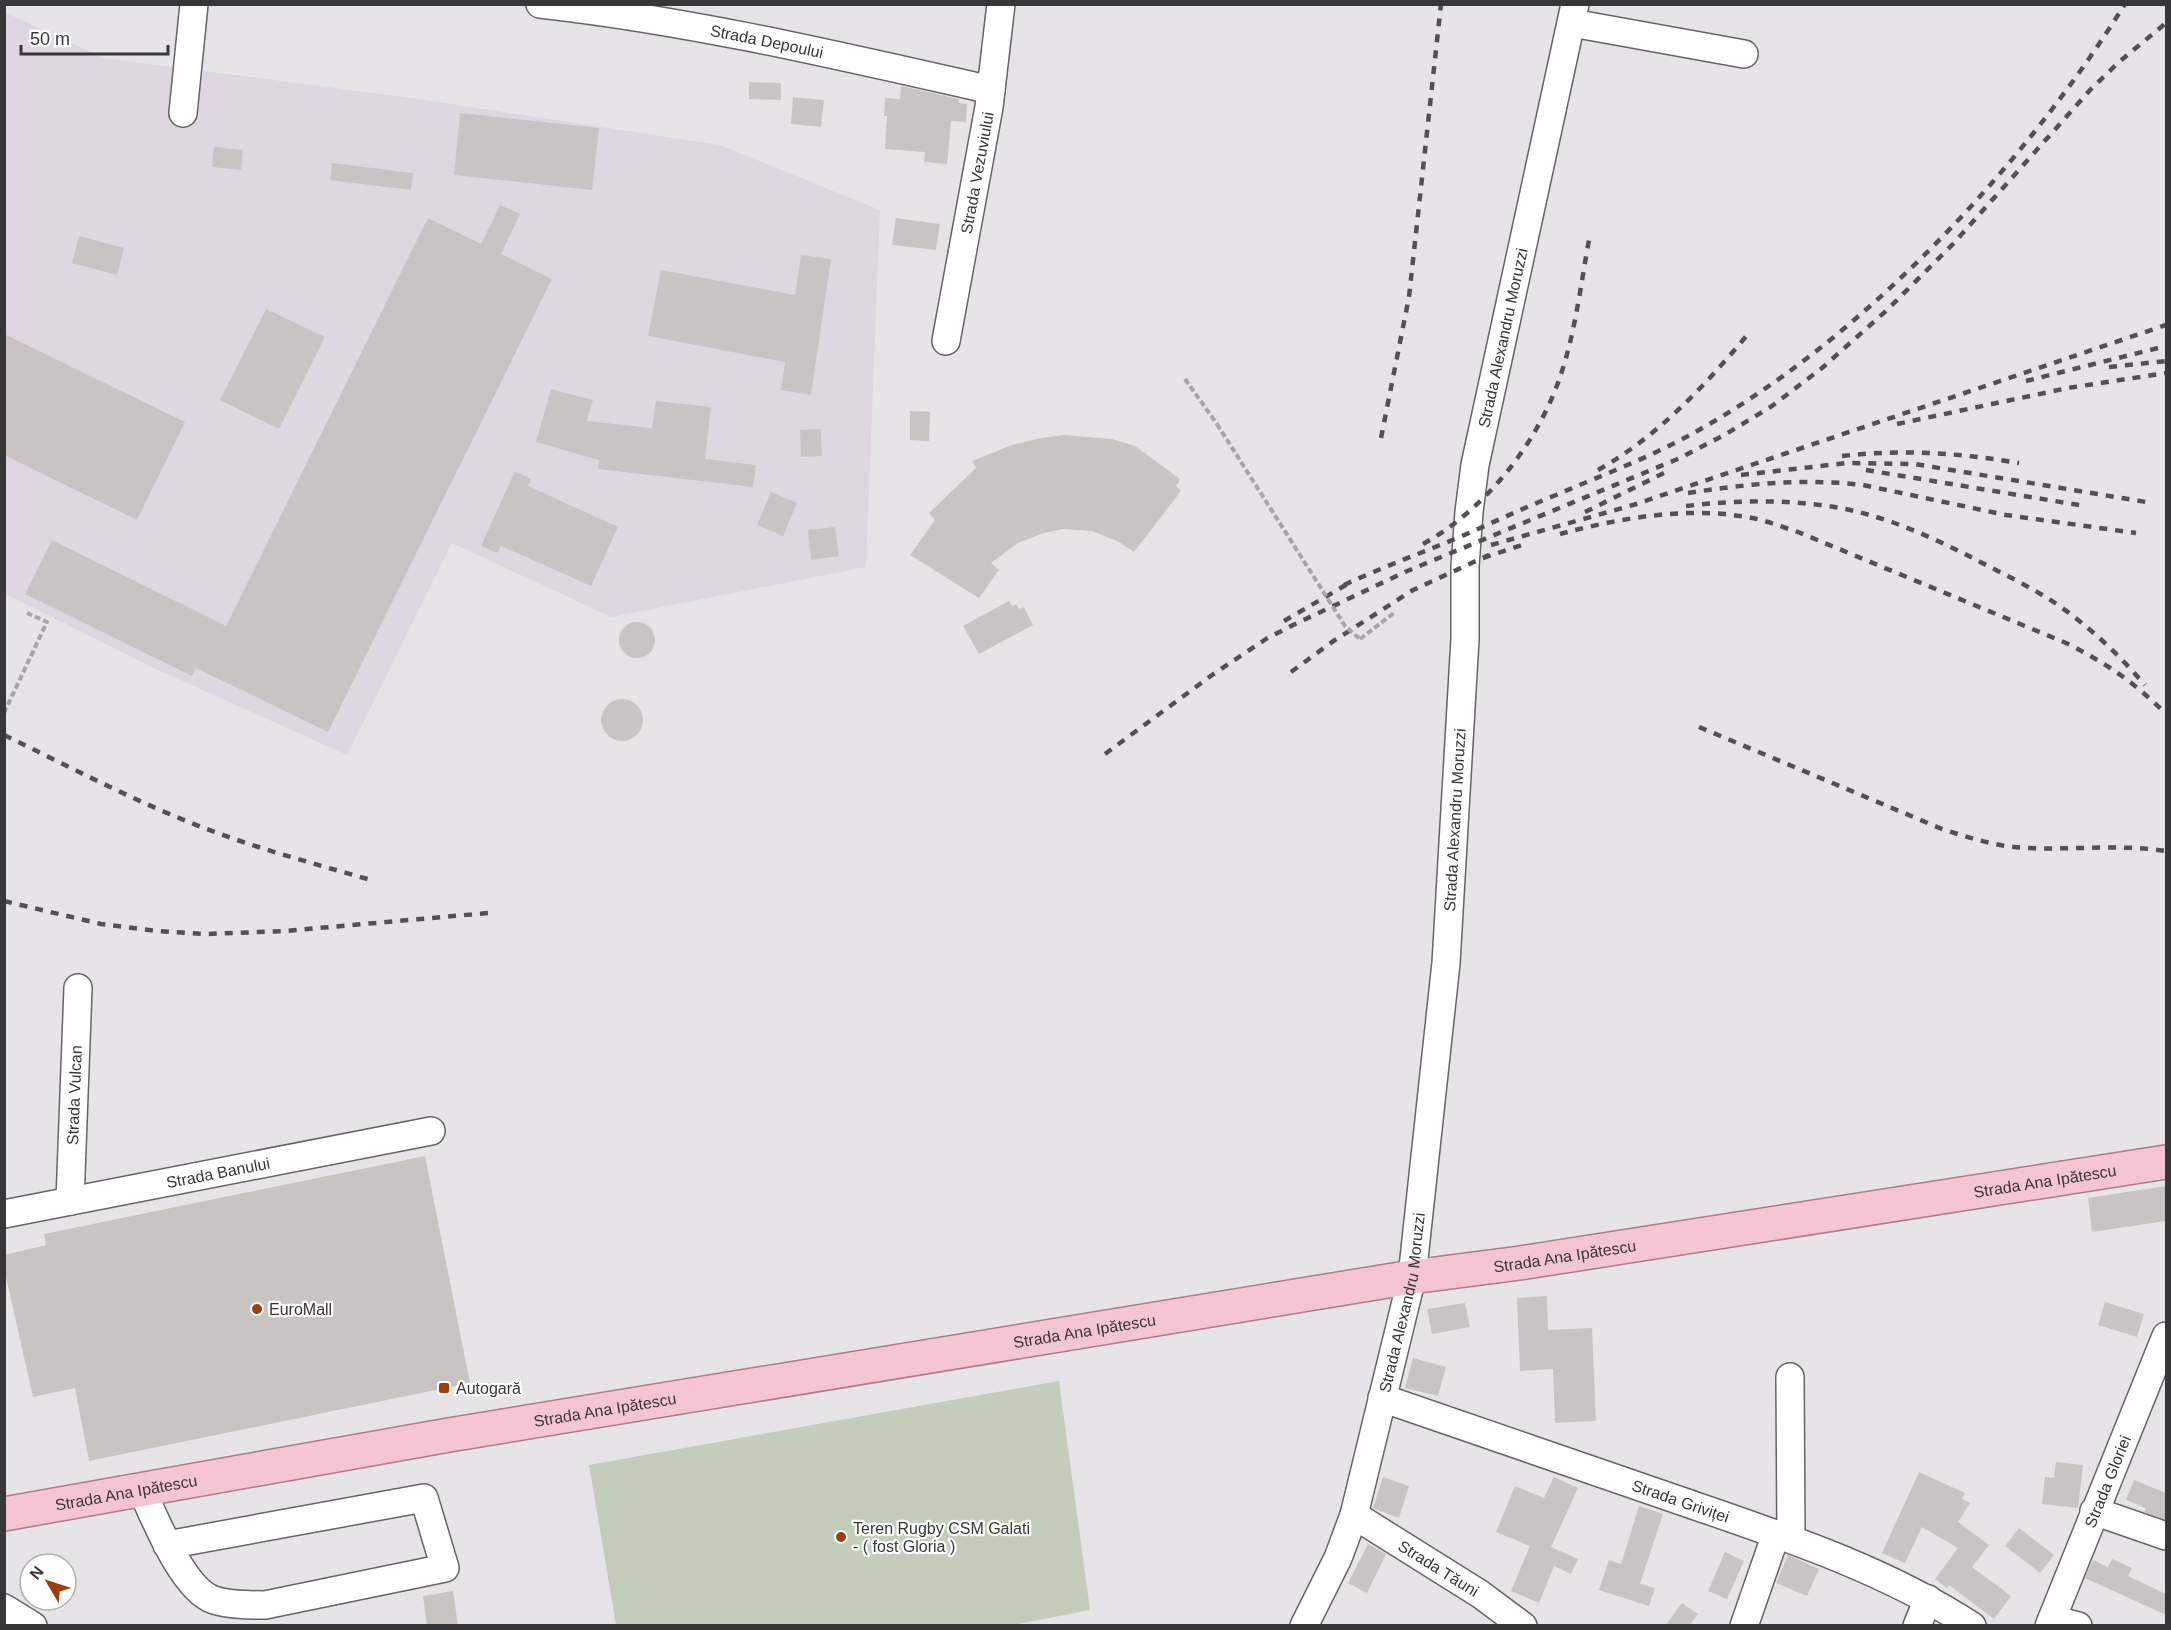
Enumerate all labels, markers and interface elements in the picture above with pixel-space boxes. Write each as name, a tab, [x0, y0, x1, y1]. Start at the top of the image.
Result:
scale bar	[21, 18, 168, 56]
street label: Strada Depoului	[709, 21, 825, 61]
text: 50 m	[30, 29, 70, 49]
street label: Strada Vezuviului	[957, 110, 996, 235]
street label: Strada Alexandru Moruzzi	[1475, 246, 1530, 429]
street label: Strada Alexandru Moruzzi	[1441, 728, 1468, 912]
street label: Strada Vulcan	[64, 1045, 84, 1145]
street label: Strada Banului	[165, 1154, 271, 1191]
street label: Strada Ana Ipătescu	[1972, 1161, 2117, 1200]
street label: Strada Alexandru Moruzzi	[1376, 1212, 1427, 1394]
street label: Strada Ana Ipătescu	[1492, 1236, 1637, 1275]
place label: EuroMall	[269, 1301, 332, 1318]
marker: EuroMall	[250, 1302, 264, 1316]
street label: Strada Ana Ipătescu	[1012, 1311, 1157, 1351]
place label: Autogară	[456, 1380, 521, 1397]
marker: Autogară	[437, 1381, 451, 1395]
street label: Strada Ana Ipătescu	[532, 1389, 677, 1429]
street label: Strada Gloriei	[2081, 1433, 2134, 1530]
street label: Strada Ana Ipătescu	[54, 1471, 199, 1513]
street label: Strada Griviței	[1630, 1476, 1731, 1525]
place label: Teren Rugby CSM Galati - ( fost Gloria )	[853, 1520, 1030, 1555]
marker: Teren Rugby CSM Galati - ( fost Gloria )	[834, 1530, 848, 1544]
street label: Strada Tăuni	[1395, 1537, 1482, 1600]
north arrow	[18, 1552, 78, 1612]
text: N	[26, 1563, 47, 1583]

